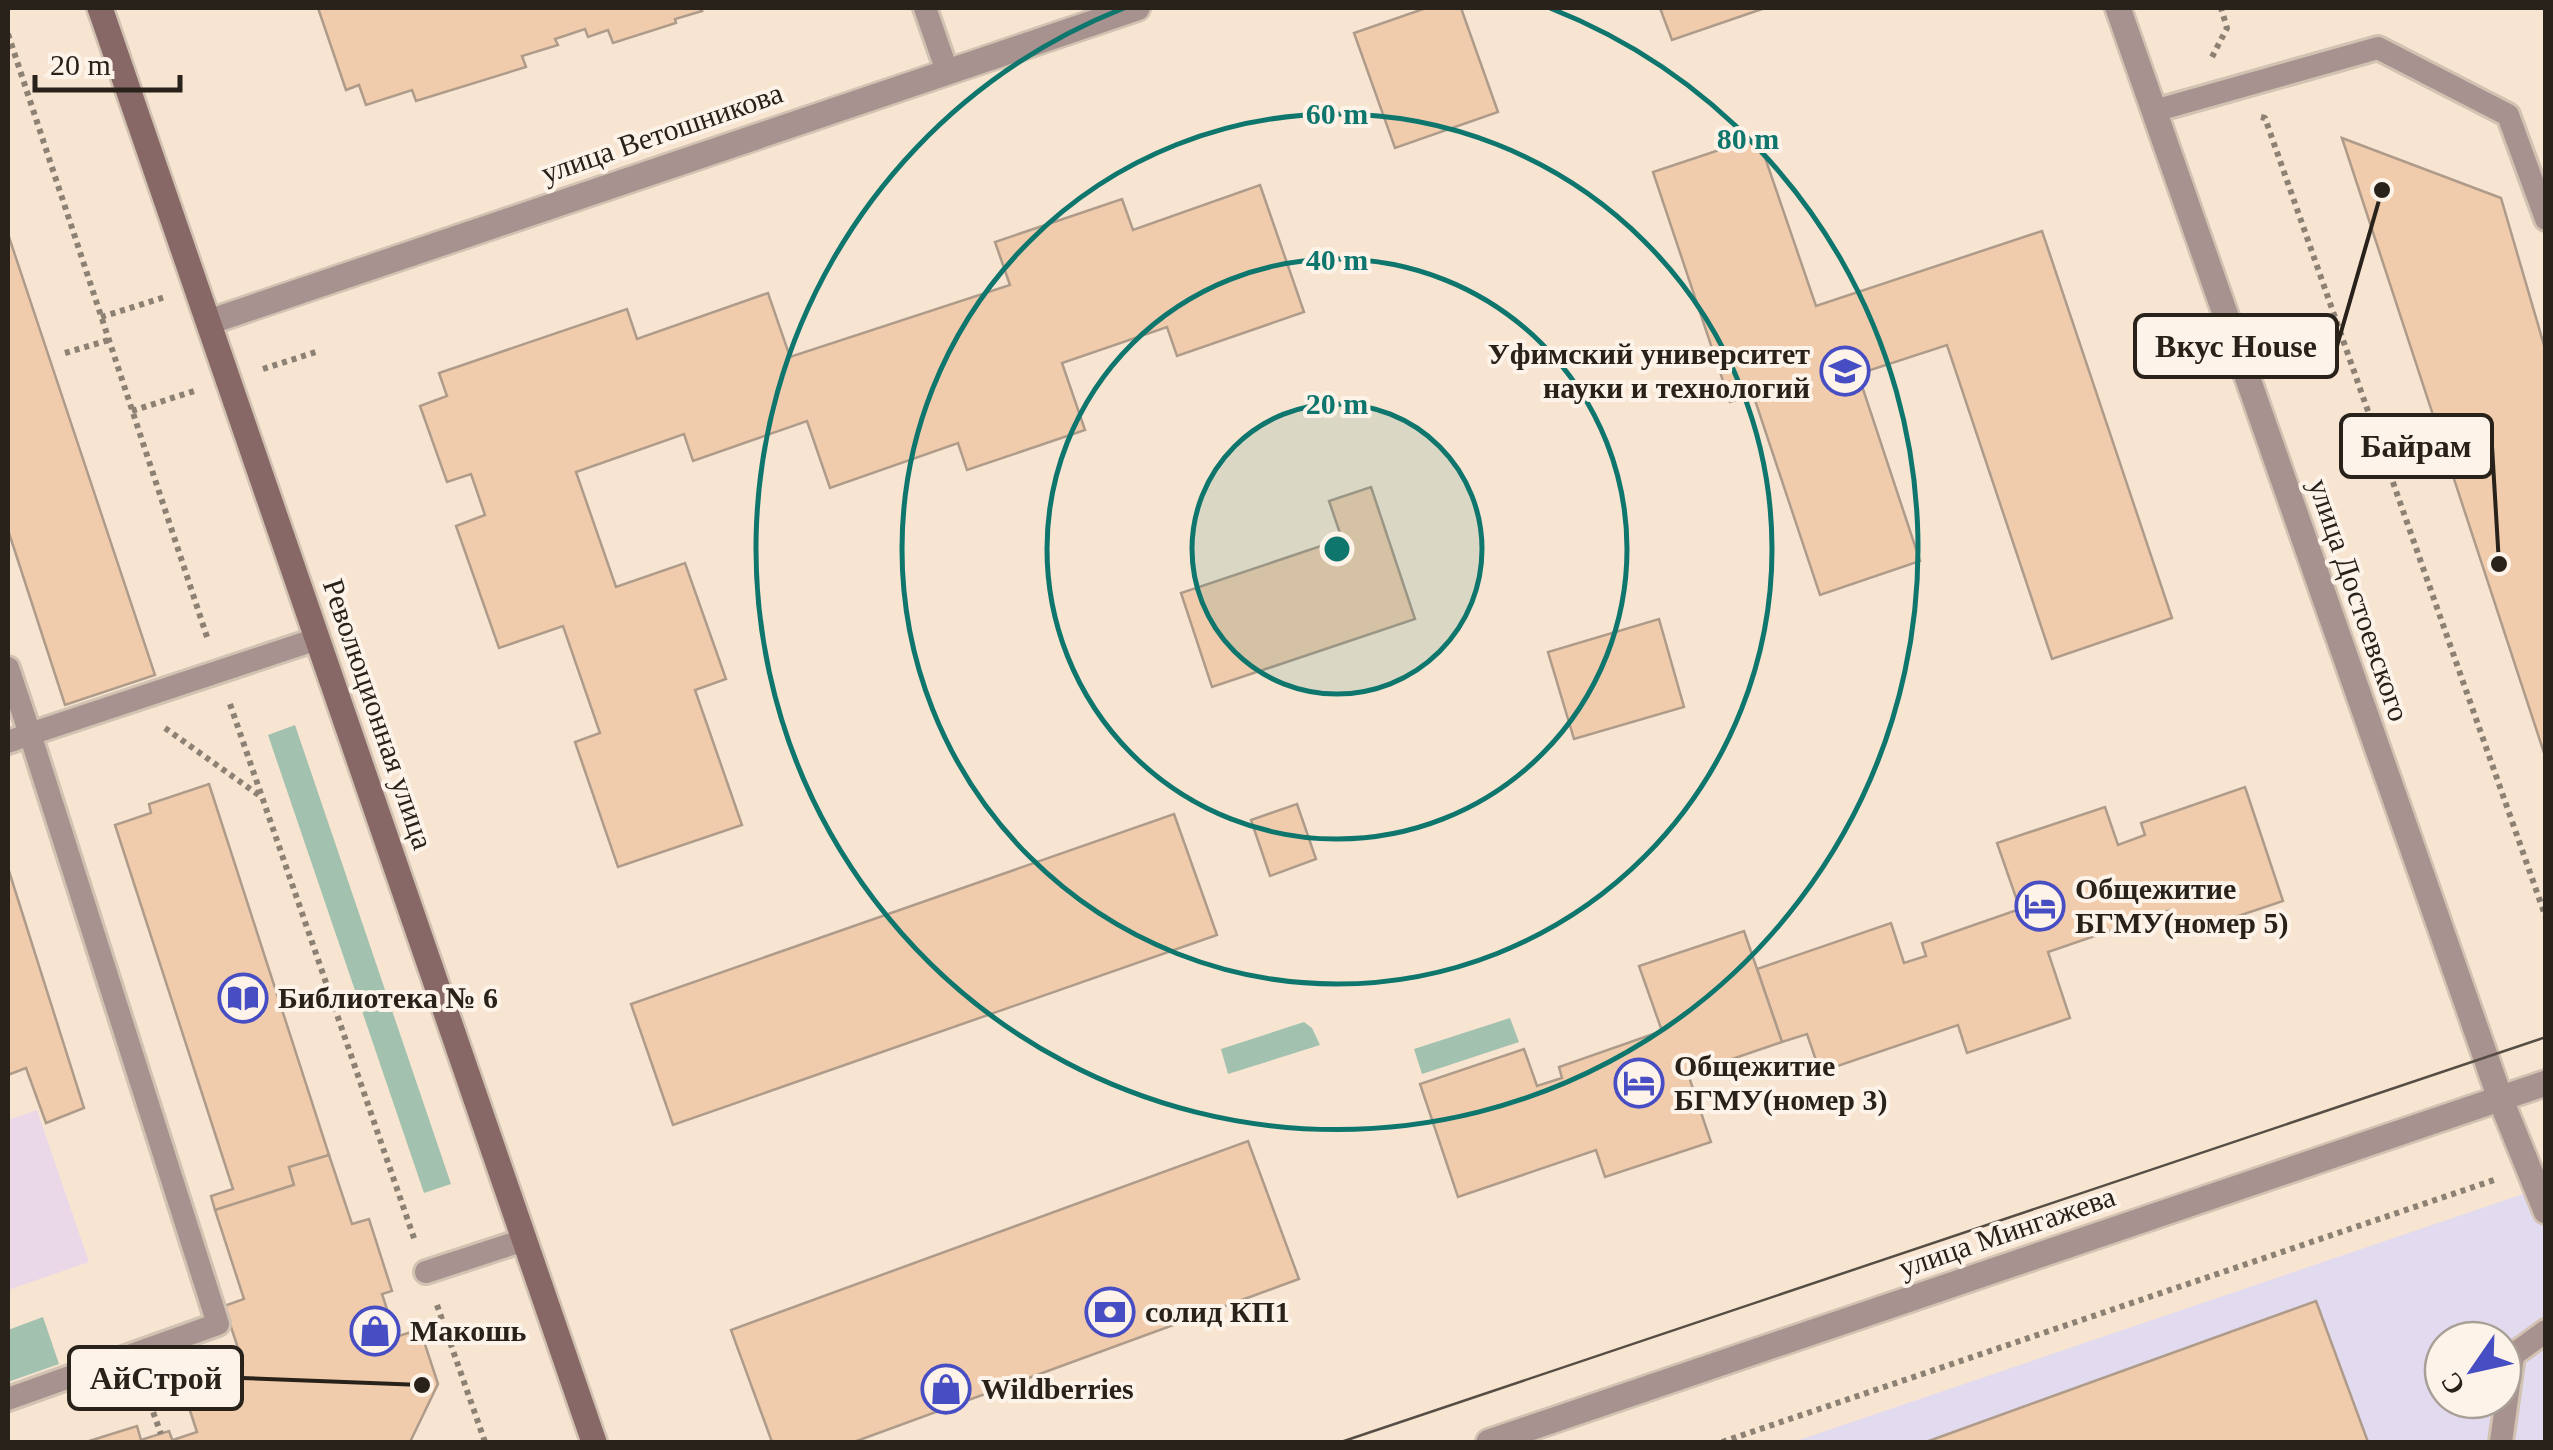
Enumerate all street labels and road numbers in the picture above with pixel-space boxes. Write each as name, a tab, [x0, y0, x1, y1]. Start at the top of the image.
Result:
street label: улица Ветошникова	[537, 76, 787, 189]
street label: улица Достоевского	[2302, 474, 2416, 725]
street label: Революционная улица	[317, 574, 440, 853]
street label: улица Мингажева	[1894, 1179, 2119, 1284]

